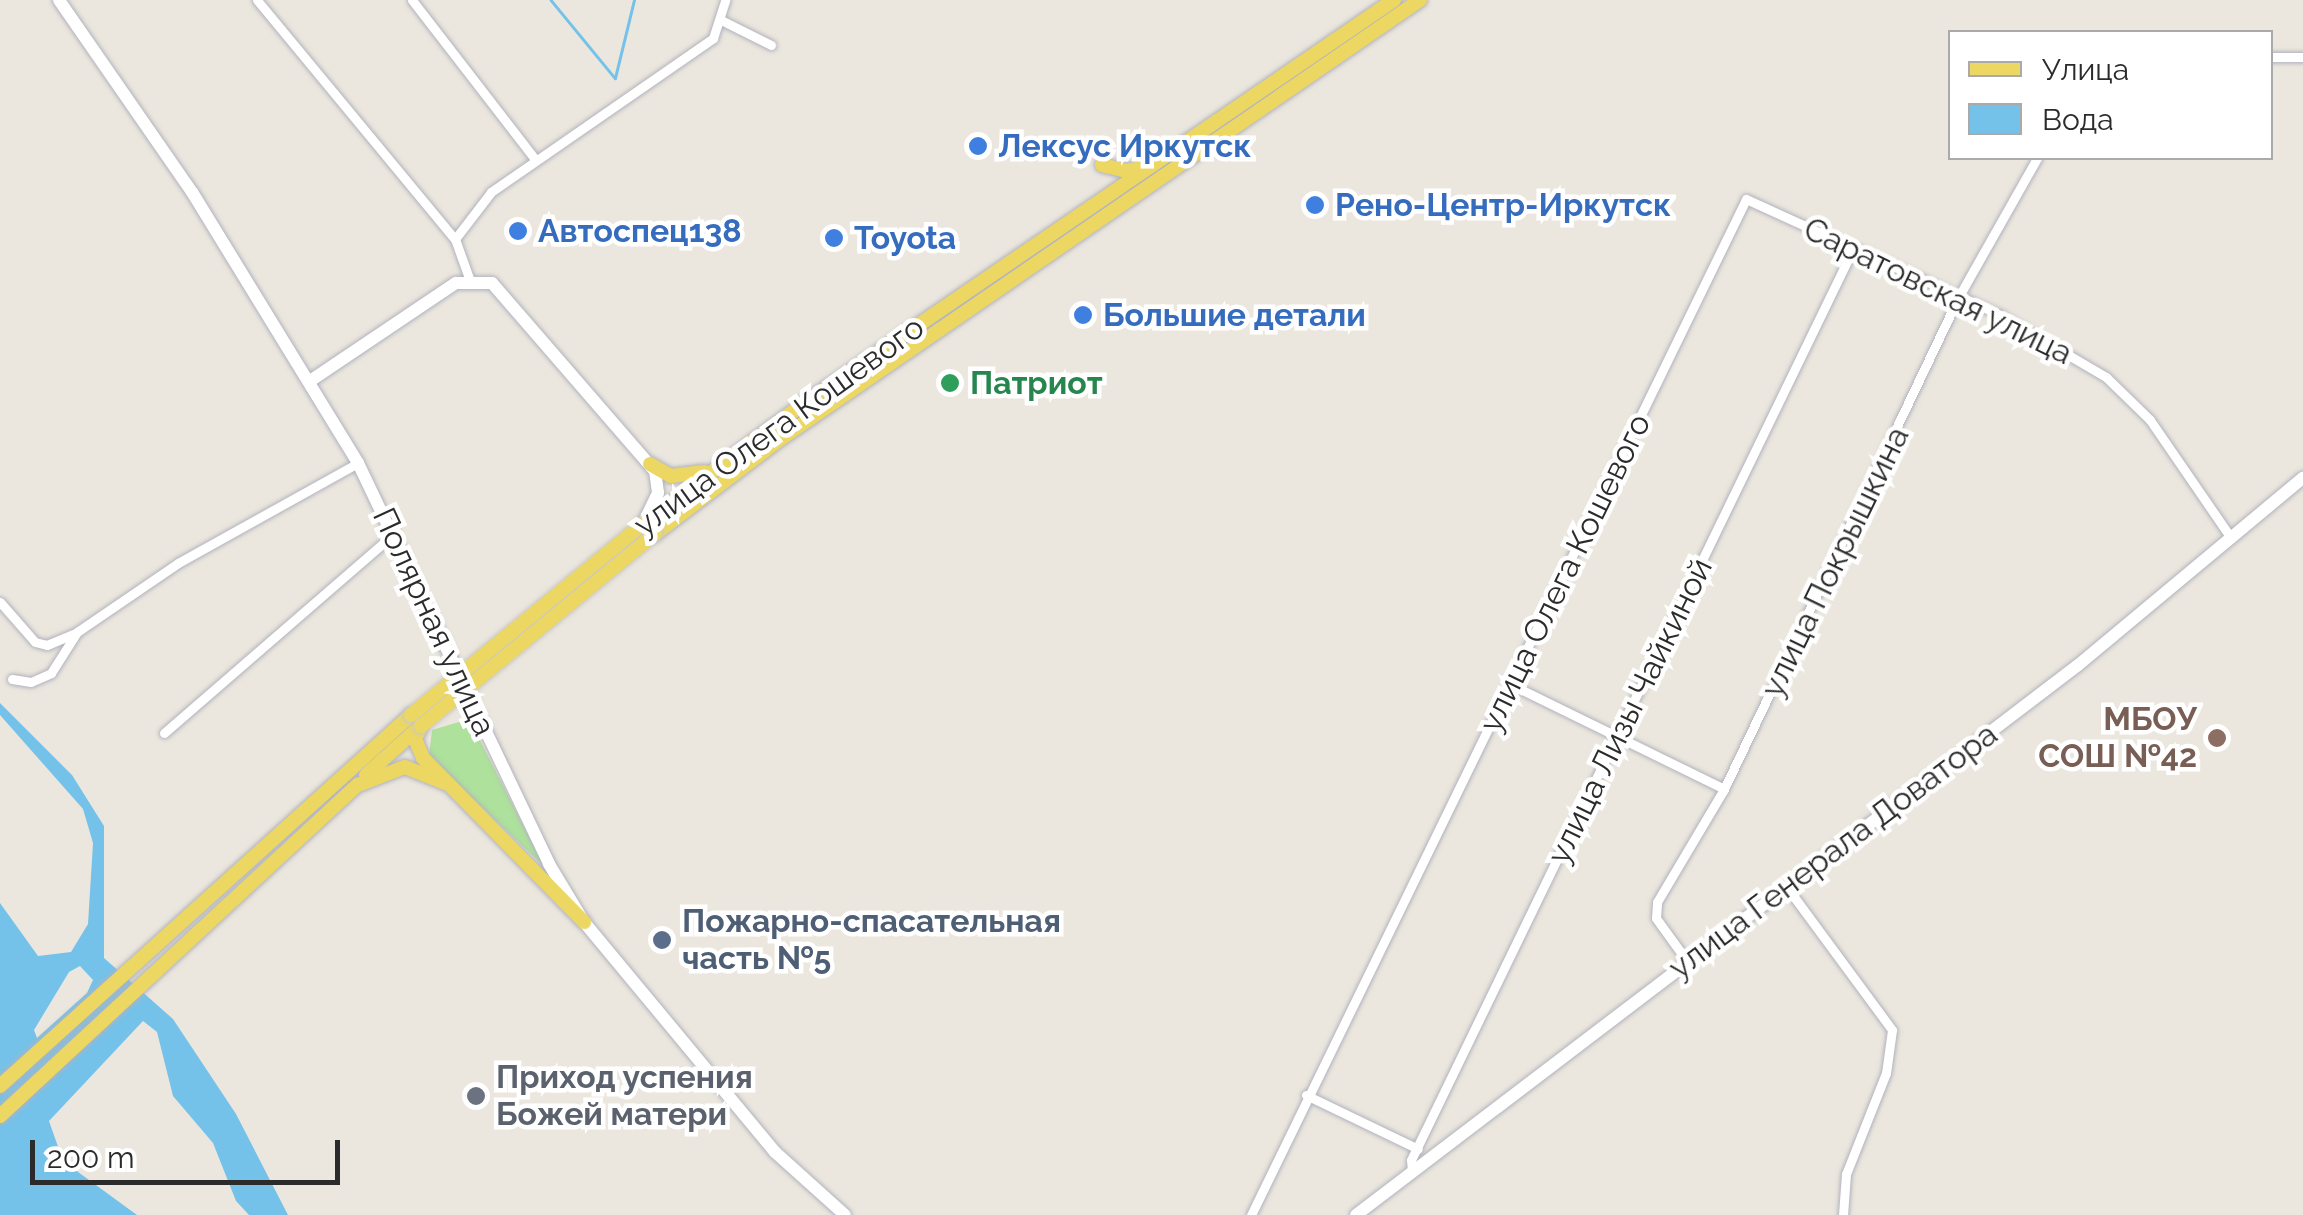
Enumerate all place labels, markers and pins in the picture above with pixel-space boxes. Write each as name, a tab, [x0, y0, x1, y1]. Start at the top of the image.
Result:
place label: Лексус Иркутск	[998, 127, 1252, 165]
marker: Лексус Иркутск	[967, 135, 989, 157]
place label: Рено-Центр-Иркутск	[1335, 186, 1671, 224]
marker: Рено-Центр-Иркутск	[1304, 194, 1326, 216]
place label: Автоспец138	[538, 212, 742, 250]
place label: Toyota	[854, 219, 956, 257]
marker: Автоспец138	[507, 220, 529, 242]
marker: Toyota	[823, 227, 845, 249]
place label: Большие детали	[1103, 296, 1366, 334]
marker: Большие детали	[1072, 304, 1094, 326]
place label: Патриот	[970, 364, 1103, 402]
marker: Патриот	[939, 372, 961, 394]
place label: МБОУ СОШ №42	[2038, 701, 2197, 776]
marker: МБОУ СОШ №42	[2206, 727, 2228, 749]
place label: Пожарно-спасательная часть №5	[682, 903, 1061, 978]
marker: Пожарно-спасательная часть №5	[651, 929, 673, 951]
place label: Приход успения Божей матери	[496, 1059, 754, 1134]
marker: Приход успения Божей матери	[465, 1085, 487, 1107]

